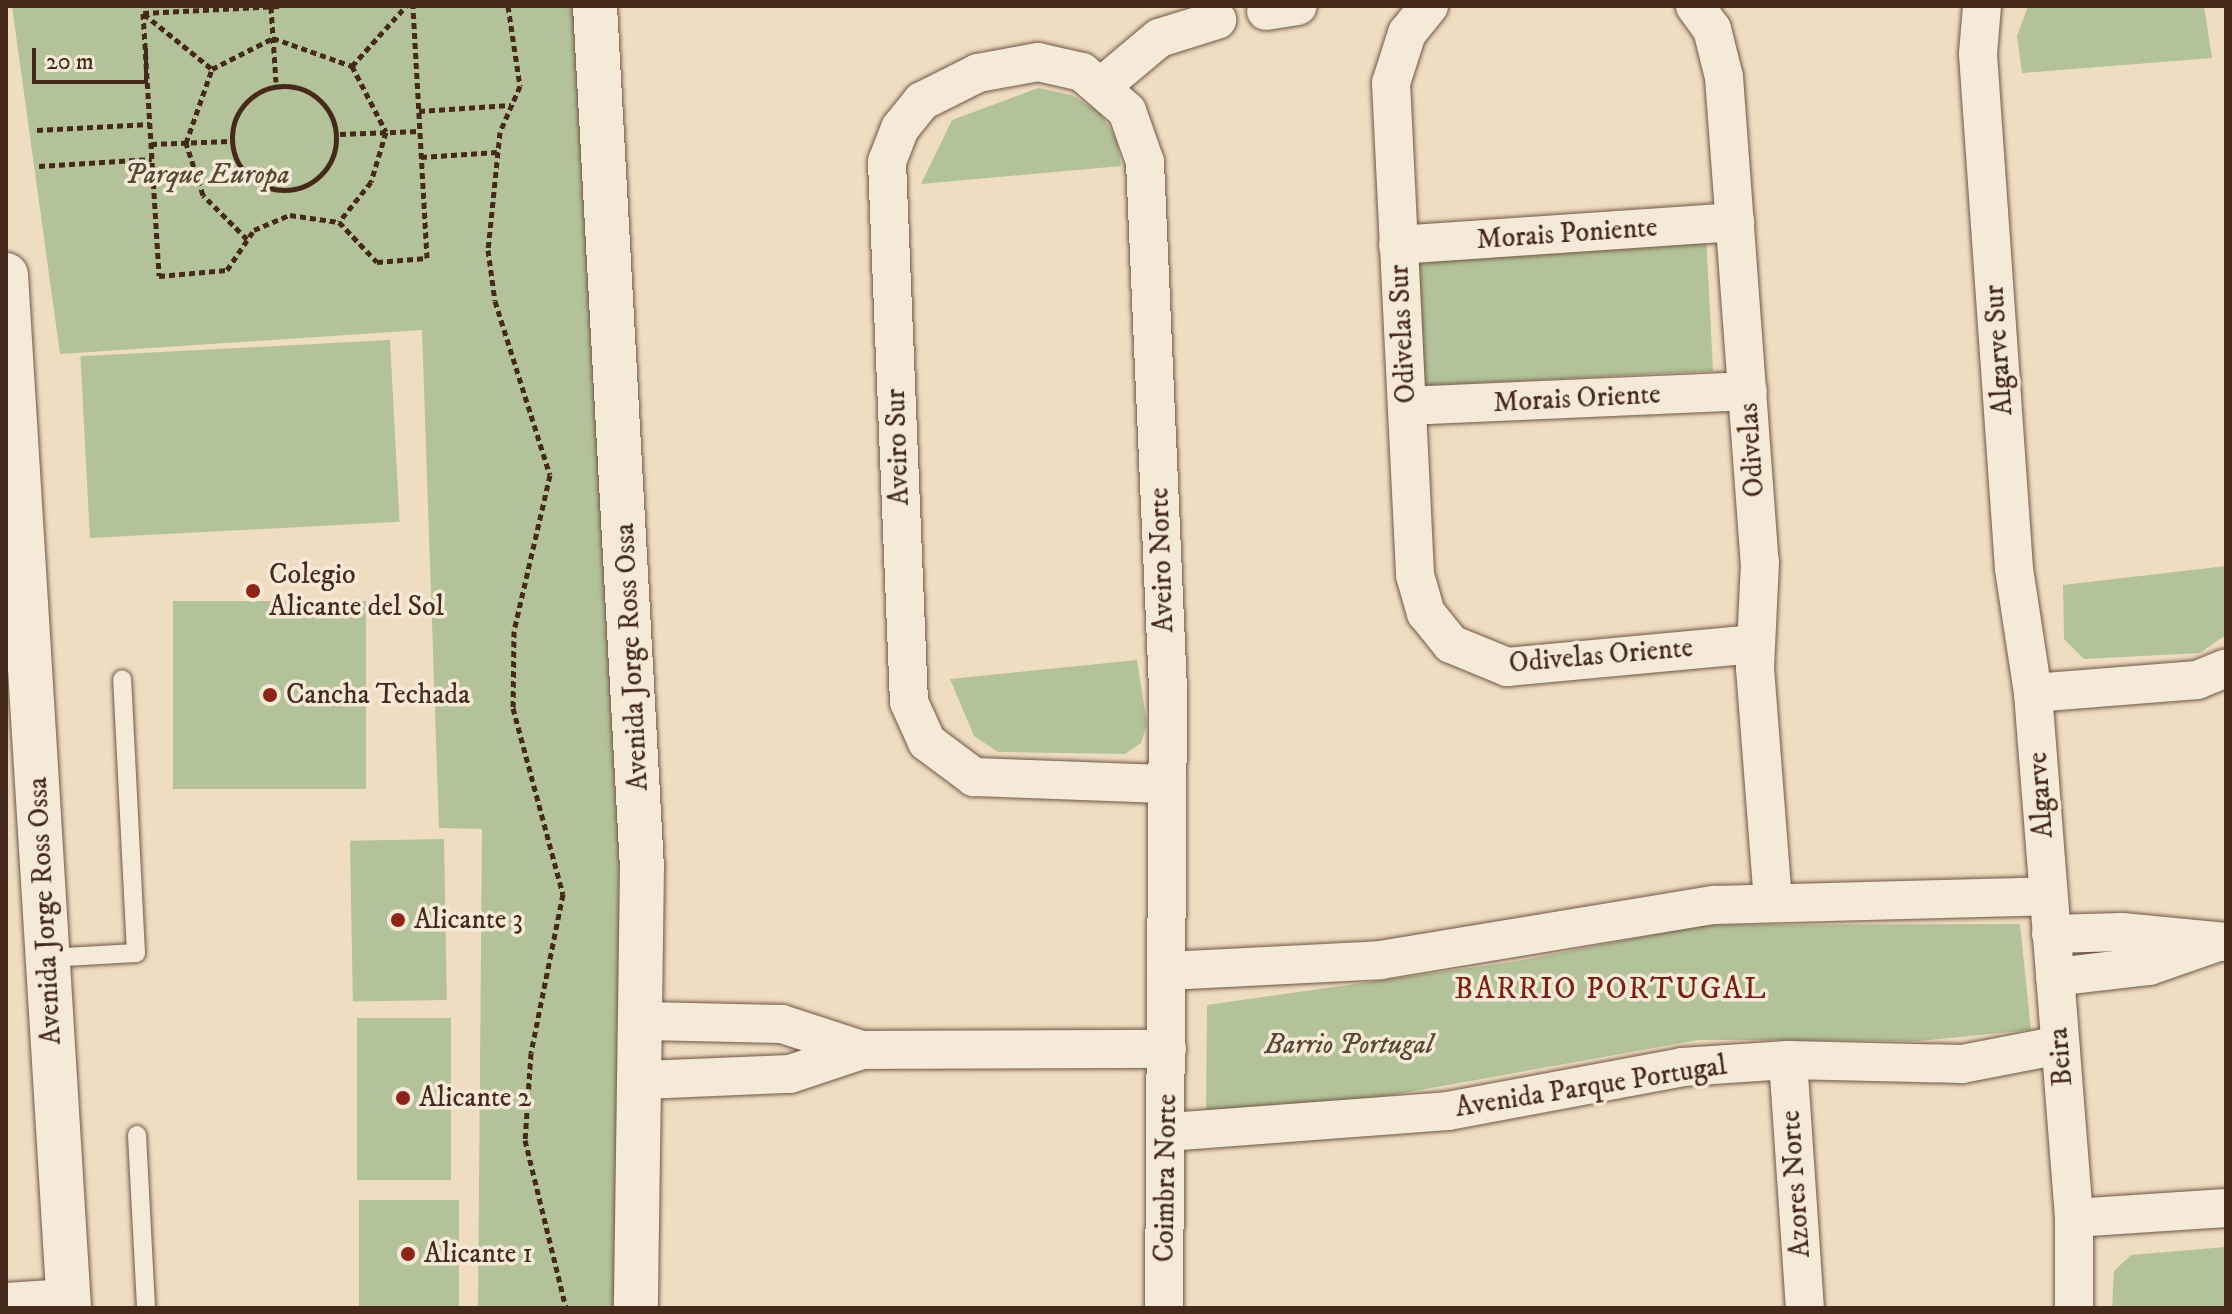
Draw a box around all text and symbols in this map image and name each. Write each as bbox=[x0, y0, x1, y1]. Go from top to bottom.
scale bar bbox=[36, 32, 152, 82]
text: 20 m bbox=[46, 47, 94, 77]
park label: Parque Europa bbox=[124, 158, 290, 192]
street label: Morais Poniente bbox=[1475, 211, 1659, 257]
street label: Odivelas Sur bbox=[1383, 264, 1423, 404]
street label: Algarve Sur bbox=[1978, 283, 2020, 417]
street label: Morais Oriente bbox=[1492, 378, 1662, 420]
street label: Aveiro Sur bbox=[879, 388, 917, 506]
street label: Odivelas bbox=[1732, 402, 1772, 498]
street label: Aveiro Norte bbox=[1143, 487, 1181, 633]
street label: Avenida Jorge Ross Ossa bbox=[608, 522, 656, 792]
place label: Colegio Alicante del Sol bbox=[269, 558, 444, 624]
marker: Colegio Alicante del Sol bbox=[244, 582, 262, 600]
street label: Odivelas Oriente bbox=[1508, 631, 1694, 681]
place label: Cancha Techada bbox=[286, 678, 470, 712]
marker: Cancha Techada bbox=[261, 686, 279, 704]
street label: Algarve bbox=[2021, 751, 2061, 839]
street label: Avenida Jorge Ross Ossa bbox=[21, 776, 69, 1046]
place label: Alicante 3 bbox=[414, 903, 523, 937]
marker: Alicante 3 bbox=[389, 911, 407, 929]
district label: BARRIO PORTUGAL bbox=[1454, 972, 1768, 1008]
street label: Beira bbox=[2042, 1026, 2080, 1088]
park label: Barrio Portugal bbox=[1265, 1028, 1433, 1062]
street label: Avenida Parque Portugal bbox=[1453, 1049, 1729, 1125]
place label: Alicante 2 bbox=[419, 1081, 531, 1115]
marker: Alicante 2 bbox=[394, 1089, 412, 1107]
street label: Coimbra Norte bbox=[1148, 1093, 1184, 1263]
street label: Azores Norte bbox=[1774, 1109, 1818, 1259]
place label: Alicante 1 bbox=[424, 1237, 533, 1271]
marker: Alicante 1 bbox=[399, 1245, 417, 1263]

